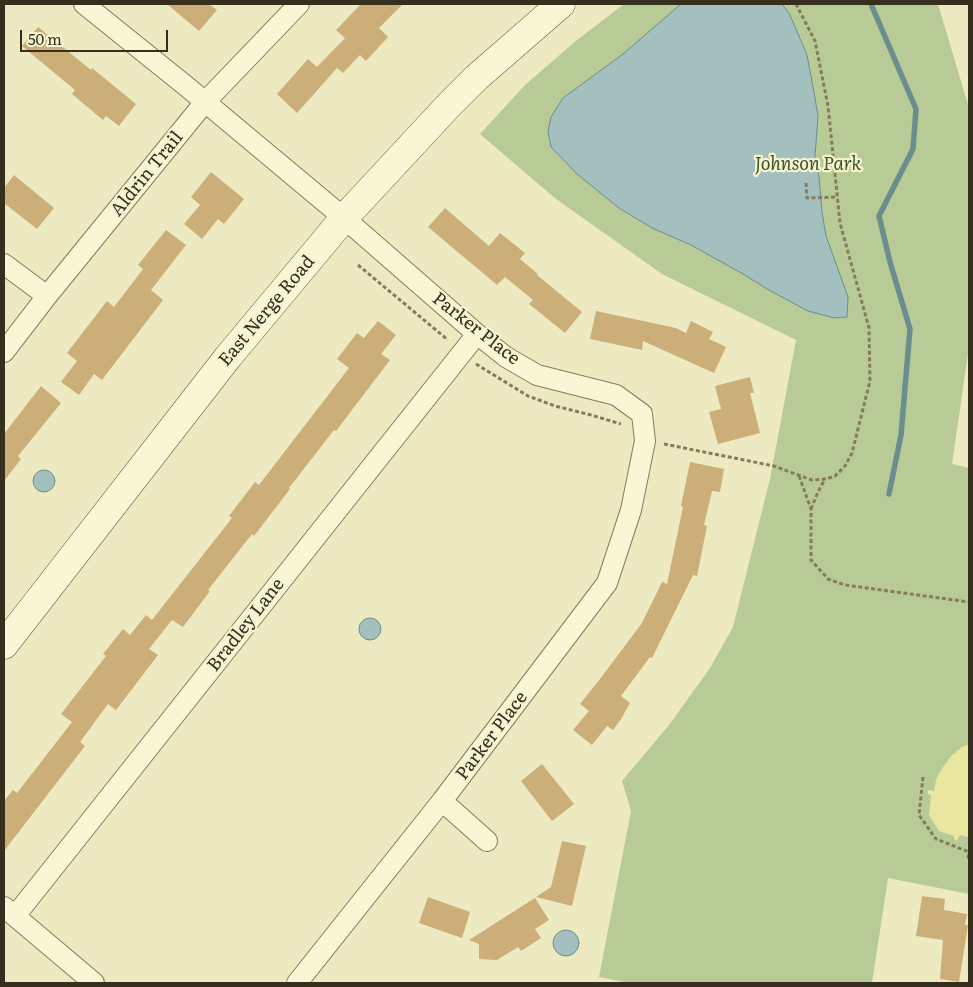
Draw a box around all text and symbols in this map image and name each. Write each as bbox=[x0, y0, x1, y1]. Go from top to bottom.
scale bar bbox=[22, 20, 170, 52]
text: 50 m bbox=[28, 27, 62, 50]
street label: Aldrin Trail bbox=[106, 127, 188, 221]
park label: Johnson Park bbox=[755, 154, 861, 176]
street label: East Nerge Road bbox=[214, 251, 320, 371]
street label: Parker Place bbox=[428, 288, 524, 370]
street label: Bradley Lane bbox=[203, 574, 289, 676]
street label: Parker Place bbox=[452, 687, 532, 785]

